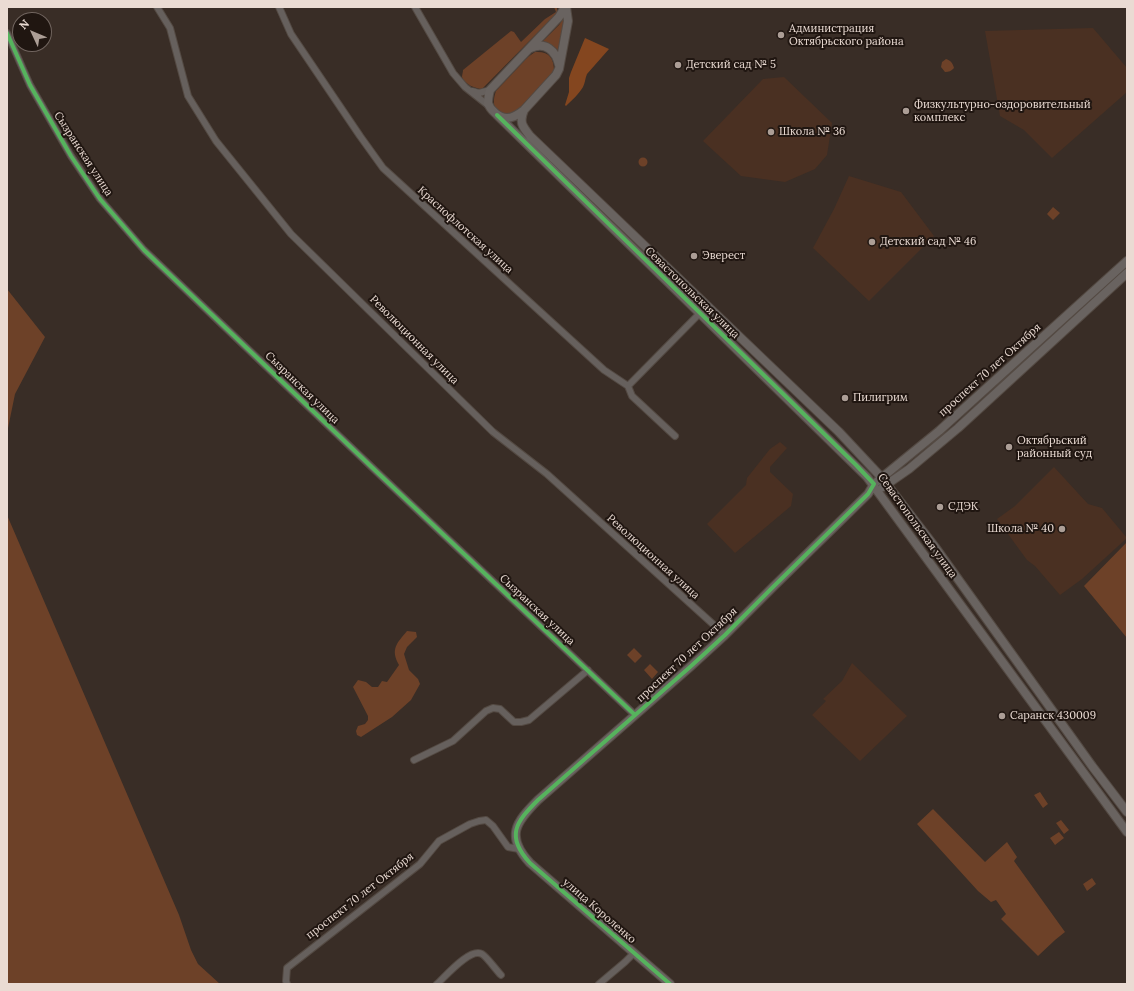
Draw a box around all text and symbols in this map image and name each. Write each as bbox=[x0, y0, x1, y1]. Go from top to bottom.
north arrow bbox=[12, 12, 52, 52]
text: N bbox=[16, 16, 32, 32]
place label: Администрация Октябрьского района bbox=[789, 22, 904, 48]
marker: Администрация Октябрьского района bbox=[776, 30, 786, 40]
place label: Детский сад № 5 bbox=[686, 58, 776, 72]
marker: Детский сад № 5 bbox=[673, 60, 683, 70]
place label: Физкультурно-оздоровительный комплекс bbox=[914, 98, 1091, 124]
marker: Физкультурно-оздоровительный комплекс bbox=[901, 106, 911, 116]
street label: Сызранская улица bbox=[51, 109, 115, 199]
place label: Школа № 36 bbox=[779, 125, 845, 139]
marker: Школа № 36 bbox=[766, 127, 776, 137]
street label: Краснофлотская улица bbox=[415, 184, 515, 276]
place label: Детский сад № 46 bbox=[880, 235, 976, 249]
marker: Детский сад № 46 bbox=[867, 237, 877, 247]
street label: Севастопольская улица bbox=[642, 244, 742, 342]
place label: Эверест bbox=[702, 249, 745, 263]
marker: Эверест bbox=[689, 251, 699, 261]
street label: Революционная улица bbox=[367, 293, 461, 387]
street label: проспект 70 лет Октября bbox=[936, 321, 1044, 419]
street label: Сызранская улица bbox=[262, 349, 342, 427]
place label: Пилигрим bbox=[853, 391, 908, 405]
marker: Пилигрим bbox=[840, 393, 850, 403]
place label: Октябрьский районный суд bbox=[1017, 434, 1092, 460]
marker: Октябрьский районный суд bbox=[1004, 442, 1014, 452]
street label: Севастопольская улица bbox=[875, 471, 959, 581]
place label: СДЭК bbox=[948, 500, 978, 514]
marker: СДЭК bbox=[935, 502, 945, 512]
street label: Революционная улица bbox=[604, 512, 702, 602]
place label: Школа № 40 bbox=[987, 522, 1054, 536]
marker: Школа № 40 bbox=[1057, 524, 1067, 534]
street label: Сызранская улица bbox=[497, 572, 577, 648]
street label: проспект 70 лет Октября bbox=[634, 605, 740, 705]
place label: Саранск 430009 bbox=[1010, 709, 1096, 723]
marker: Саранск 430009 bbox=[997, 711, 1007, 721]
street label: проспект 70 лет Октября bbox=[304, 850, 416, 942]
street label: улица Короленко bbox=[560, 876, 638, 946]

